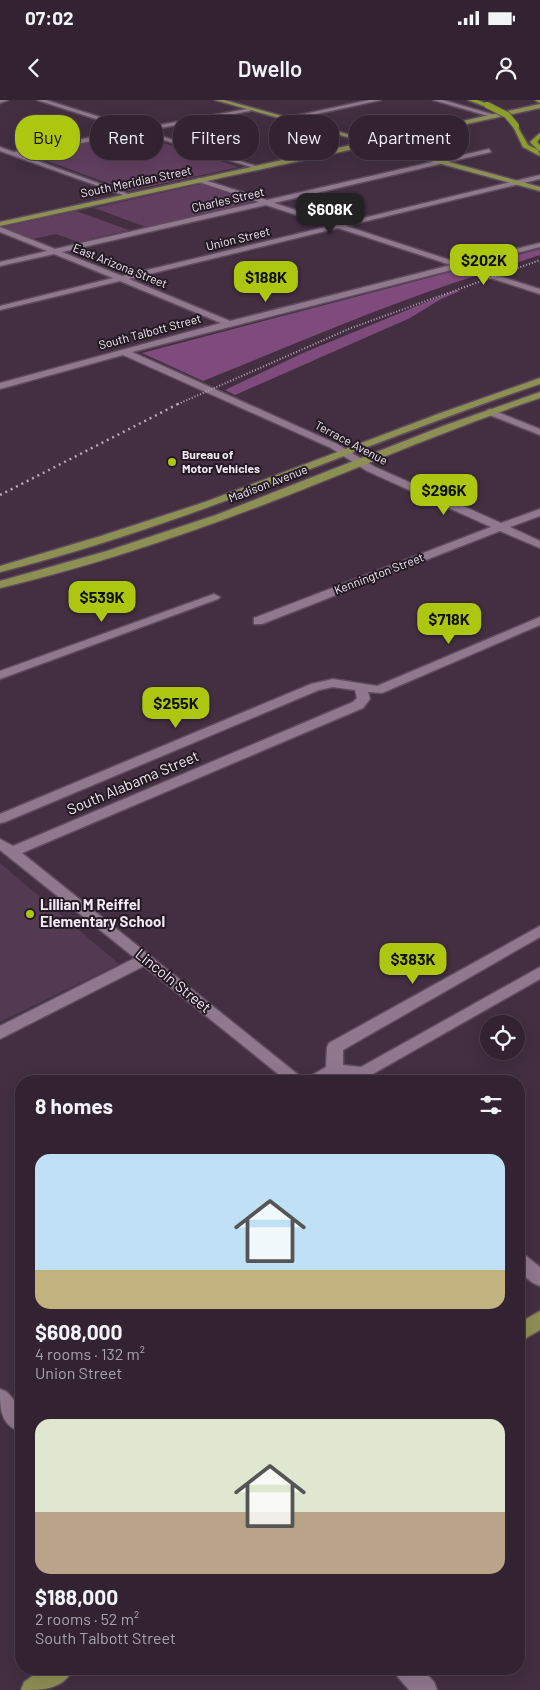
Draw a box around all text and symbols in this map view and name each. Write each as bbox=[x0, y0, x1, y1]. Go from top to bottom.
text: 07:02 bbox=[25, 6, 74, 29]
icon: back bbox=[20, 54, 48, 82]
icon: person bbox=[492, 54, 520, 82]
text: Dwello bbox=[238, 55, 302, 81]
chip: Buy bbox=[15, 115, 80, 160]
chip: Rent bbox=[90, 115, 163, 160]
chip: Filters bbox=[173, 115, 259, 160]
chip: New bbox=[269, 115, 339, 160]
chip: Apartment bbox=[349, 115, 469, 160]
street label: South Meridian Street bbox=[79, 162, 193, 200]
street label: Charles Street bbox=[190, 184, 266, 214]
pin: $608K bbox=[295, 192, 365, 235]
text: $608K bbox=[307, 199, 353, 218]
street label: Union Street bbox=[204, 223, 271, 253]
street label: East Arizona Street bbox=[71, 240, 169, 290]
pin: $202K bbox=[449, 244, 519, 286]
text: $202K bbox=[461, 250, 507, 269]
pin: $188K bbox=[231, 260, 301, 303]
text: $188K bbox=[245, 267, 287, 286]
street label: South Talbott Street bbox=[97, 311, 203, 351]
street label: Terrace Avenue bbox=[313, 417, 390, 467]
place label: Bureau of Motor Vehicles bbox=[182, 447, 260, 475]
marker: Bureau of Motor Vehicles bbox=[166, 456, 178, 468]
street label: Madison Avenue bbox=[226, 462, 309, 505]
pin: $296K bbox=[409, 474, 479, 516]
text: $296K bbox=[421, 480, 467, 499]
street label: Kennington Street bbox=[332, 550, 425, 597]
pin: $539K bbox=[67, 580, 137, 623]
text: $539K bbox=[80, 587, 124, 606]
pin: $718K bbox=[414, 602, 484, 645]
text: $718K bbox=[428, 609, 470, 628]
pin: $255K bbox=[141, 686, 211, 729]
text: $255K bbox=[153, 693, 199, 712]
street label: South Alabama Street bbox=[64, 746, 201, 818]
place label: Lillian M Reiffel Elementary School bbox=[40, 895, 165, 930]
marker: Lillian M Reiffel Elementary School bbox=[24, 908, 36, 920]
pin: $383K bbox=[378, 942, 448, 985]
street label: Lincoln Street bbox=[132, 944, 215, 1016]
text: $383K bbox=[390, 949, 436, 968]
map controls bbox=[480, 1015, 525, 1060]
button: locate bbox=[480, 1015, 525, 1060]
icon: filters bbox=[477, 1091, 505, 1119]
text: 8 homes bbox=[35, 1093, 113, 1118]
icon: home bbox=[225, 1186, 315, 1276]
text: $608,000 bbox=[35, 1319, 123, 1344]
text: 4 rooms · 132 m² bbox=[35, 1344, 145, 1363]
text: Union Street bbox=[35, 1363, 122, 1382]
icon: home bbox=[225, 1451, 315, 1541]
text: $188,000 bbox=[35, 1584, 118, 1609]
text: 2 rooms · 52 m² bbox=[35, 1609, 139, 1628]
text: South Talbott Street bbox=[35, 1628, 176, 1647]

